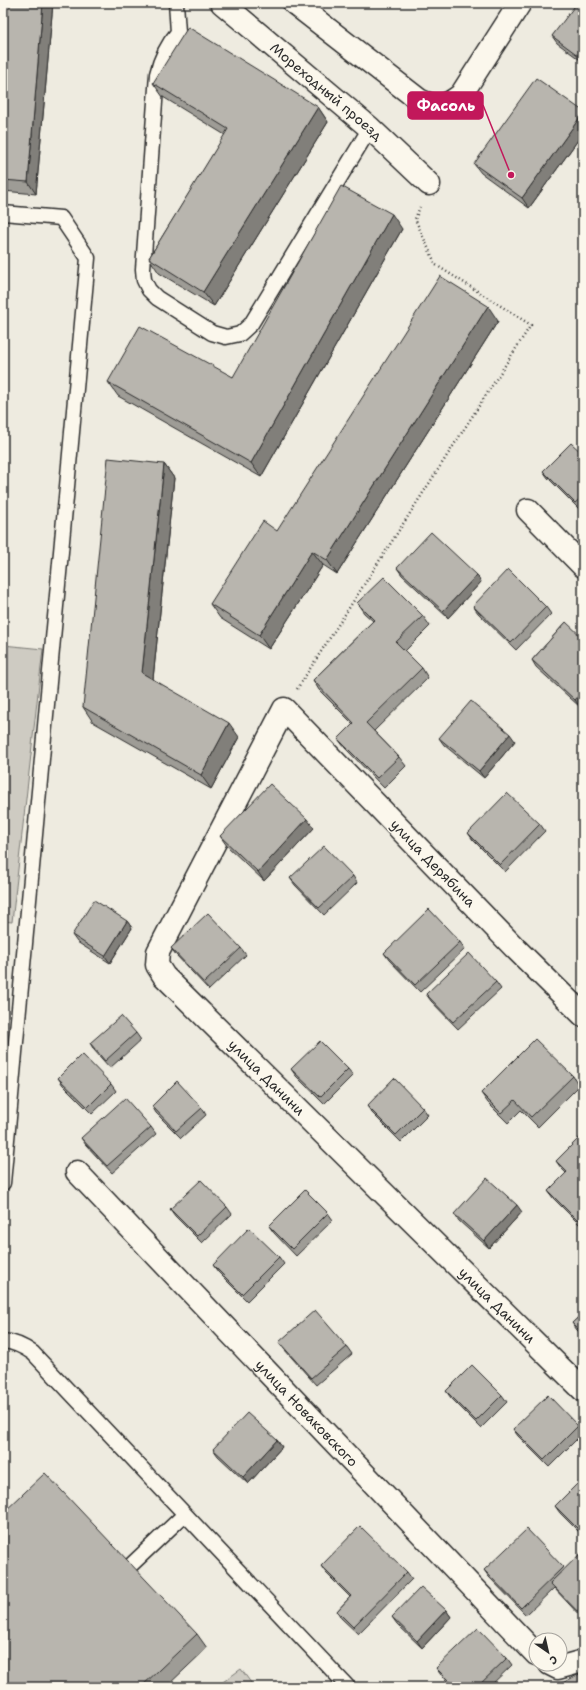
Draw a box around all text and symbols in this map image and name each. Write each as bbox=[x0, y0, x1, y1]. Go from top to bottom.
street label: Мореходный проезд bbox=[267, 39, 387, 145]
callout: Фасоль bbox=[408, 92, 483, 119]
text: Фасоль bbox=[417, 96, 475, 116]
street label: улица Дерябина bbox=[387, 815, 480, 911]
street label: улица Данини bbox=[224, 1036, 309, 1119]
street label: улица Данини bbox=[455, 1263, 539, 1347]
street label: улица Новаковского bbox=[251, 1356, 362, 1471]
north arrow bbox=[528, 1632, 568, 1672]
text: С bbox=[546, 1652, 560, 1668]

